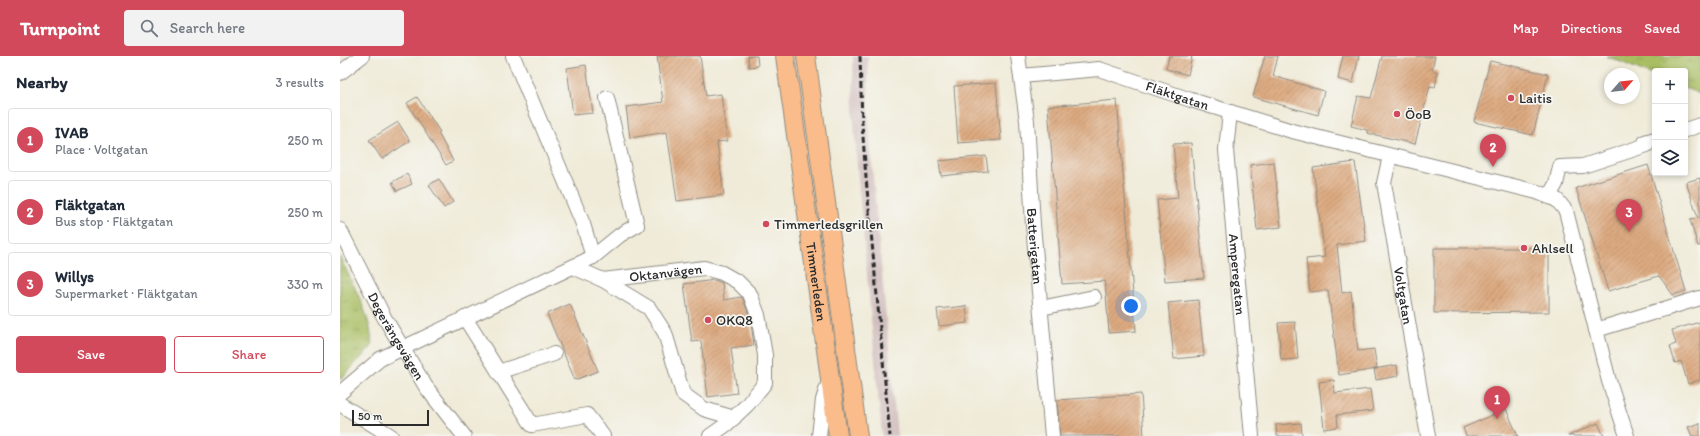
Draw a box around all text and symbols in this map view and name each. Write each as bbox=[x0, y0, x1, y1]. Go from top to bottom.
search box bbox=[124, 10, 404, 46]
text: Turnpoint bbox=[20, 17, 100, 40]
icon: search bbox=[138, 17, 160, 39]
text: Search here bbox=[170, 19, 245, 37]
text: Map bbox=[1513, 20, 1539, 37]
text: Directions bbox=[1561, 20, 1622, 37]
text: Saved bbox=[1644, 20, 1680, 37]
north arrow bbox=[1604, 68, 1640, 104]
map controls bbox=[1652, 68, 1688, 176]
button: + bbox=[1652, 68, 1688, 104]
text: Nearby bbox=[16, 72, 68, 92]
text: 3 results bbox=[275, 75, 324, 90]
street label: Fläktgatan bbox=[1143, 77, 1211, 114]
place label: Laitis bbox=[1519, 90, 1552, 107]
marker: Laitis bbox=[1506, 93, 1516, 103]
button: − bbox=[1652, 104, 1688, 140]
place label: ÖoB bbox=[1405, 106, 1431, 123]
marker: ÖoB bbox=[1392, 109, 1402, 119]
text: IVAB bbox=[55, 124, 89, 142]
text: 1 bbox=[27, 133, 33, 148]
text: 250 m bbox=[287, 133, 323, 148]
pin: 2 bbox=[1480, 134, 1506, 167]
button: layers bbox=[1652, 140, 1688, 176]
text: Place · Voltgatan bbox=[55, 142, 148, 157]
text: Fläktgatan bbox=[55, 196, 125, 214]
pin: 3 bbox=[1616, 199, 1642, 232]
text: 2 bbox=[27, 205, 33, 220]
text: 250 m bbox=[287, 205, 323, 220]
street label: Batterigatan bbox=[1023, 207, 1046, 285]
text: Bus stop · Fläktgatan bbox=[55, 214, 173, 229]
place label: Timmerledsgrillen bbox=[774, 216, 884, 233]
marker: Timmerledsgrillen bbox=[761, 219, 771, 229]
street label: Amperegatan bbox=[1225, 233, 1249, 316]
place label: Ahlsell bbox=[1532, 240, 1573, 257]
street label: Timmerleden bbox=[802, 241, 830, 323]
marker: Ahlsell bbox=[1519, 243, 1529, 253]
street label: Oktanvägen bbox=[628, 260, 703, 286]
street label: Voltgatan bbox=[1390, 266, 1417, 326]
text: Willys bbox=[55, 268, 94, 286]
text: 3 bbox=[26, 277, 34, 292]
text: 330 m bbox=[287, 277, 323, 292]
text: Supermarket · Fläktgatan bbox=[55, 286, 198, 301]
street label: Degerängsvägen bbox=[364, 289, 428, 384]
your location bbox=[1121, 296, 1141, 316]
place label: OKQ8 bbox=[716, 312, 753, 329]
marker: OKQ8 bbox=[703, 315, 713, 325]
button: Save bbox=[16, 336, 166, 373]
button: Share bbox=[174, 336, 324, 373]
pin: 1 bbox=[1484, 386, 1510, 419]
scale bar bbox=[352, 408, 429, 427]
text: 50 m bbox=[358, 410, 382, 423]

